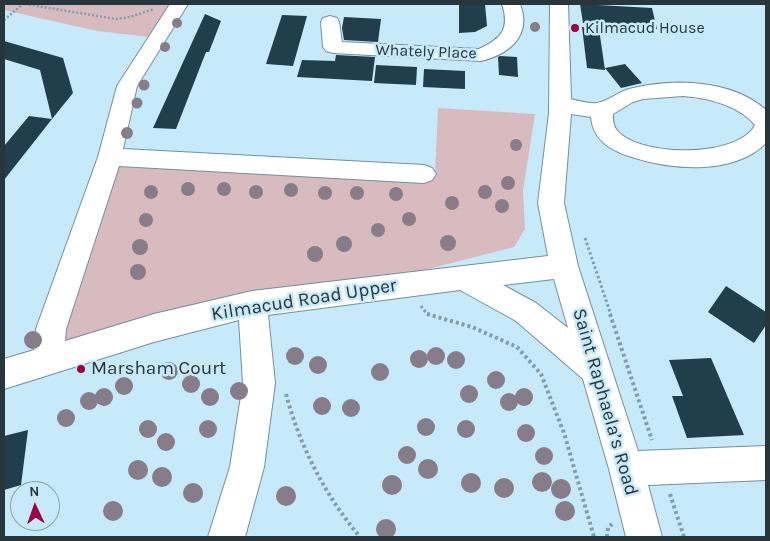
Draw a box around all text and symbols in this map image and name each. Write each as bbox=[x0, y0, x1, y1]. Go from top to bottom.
place label: Kilmacud House bbox=[585, 18, 705, 38]
marker: Kilmacud House bbox=[569, 22, 581, 34]
street label: Whately Place bbox=[375, 41, 477, 63]
street label: Kilmacud Road Upper bbox=[210, 274, 398, 326]
street label: Saint Raphaela’s Road bbox=[567, 306, 643, 498]
place label: Marsham Court bbox=[91, 358, 226, 380]
marker: Marsham Court bbox=[75, 363, 87, 375]
north arrow bbox=[10, 481, 60, 531]
text: N bbox=[29, 483, 40, 500]

